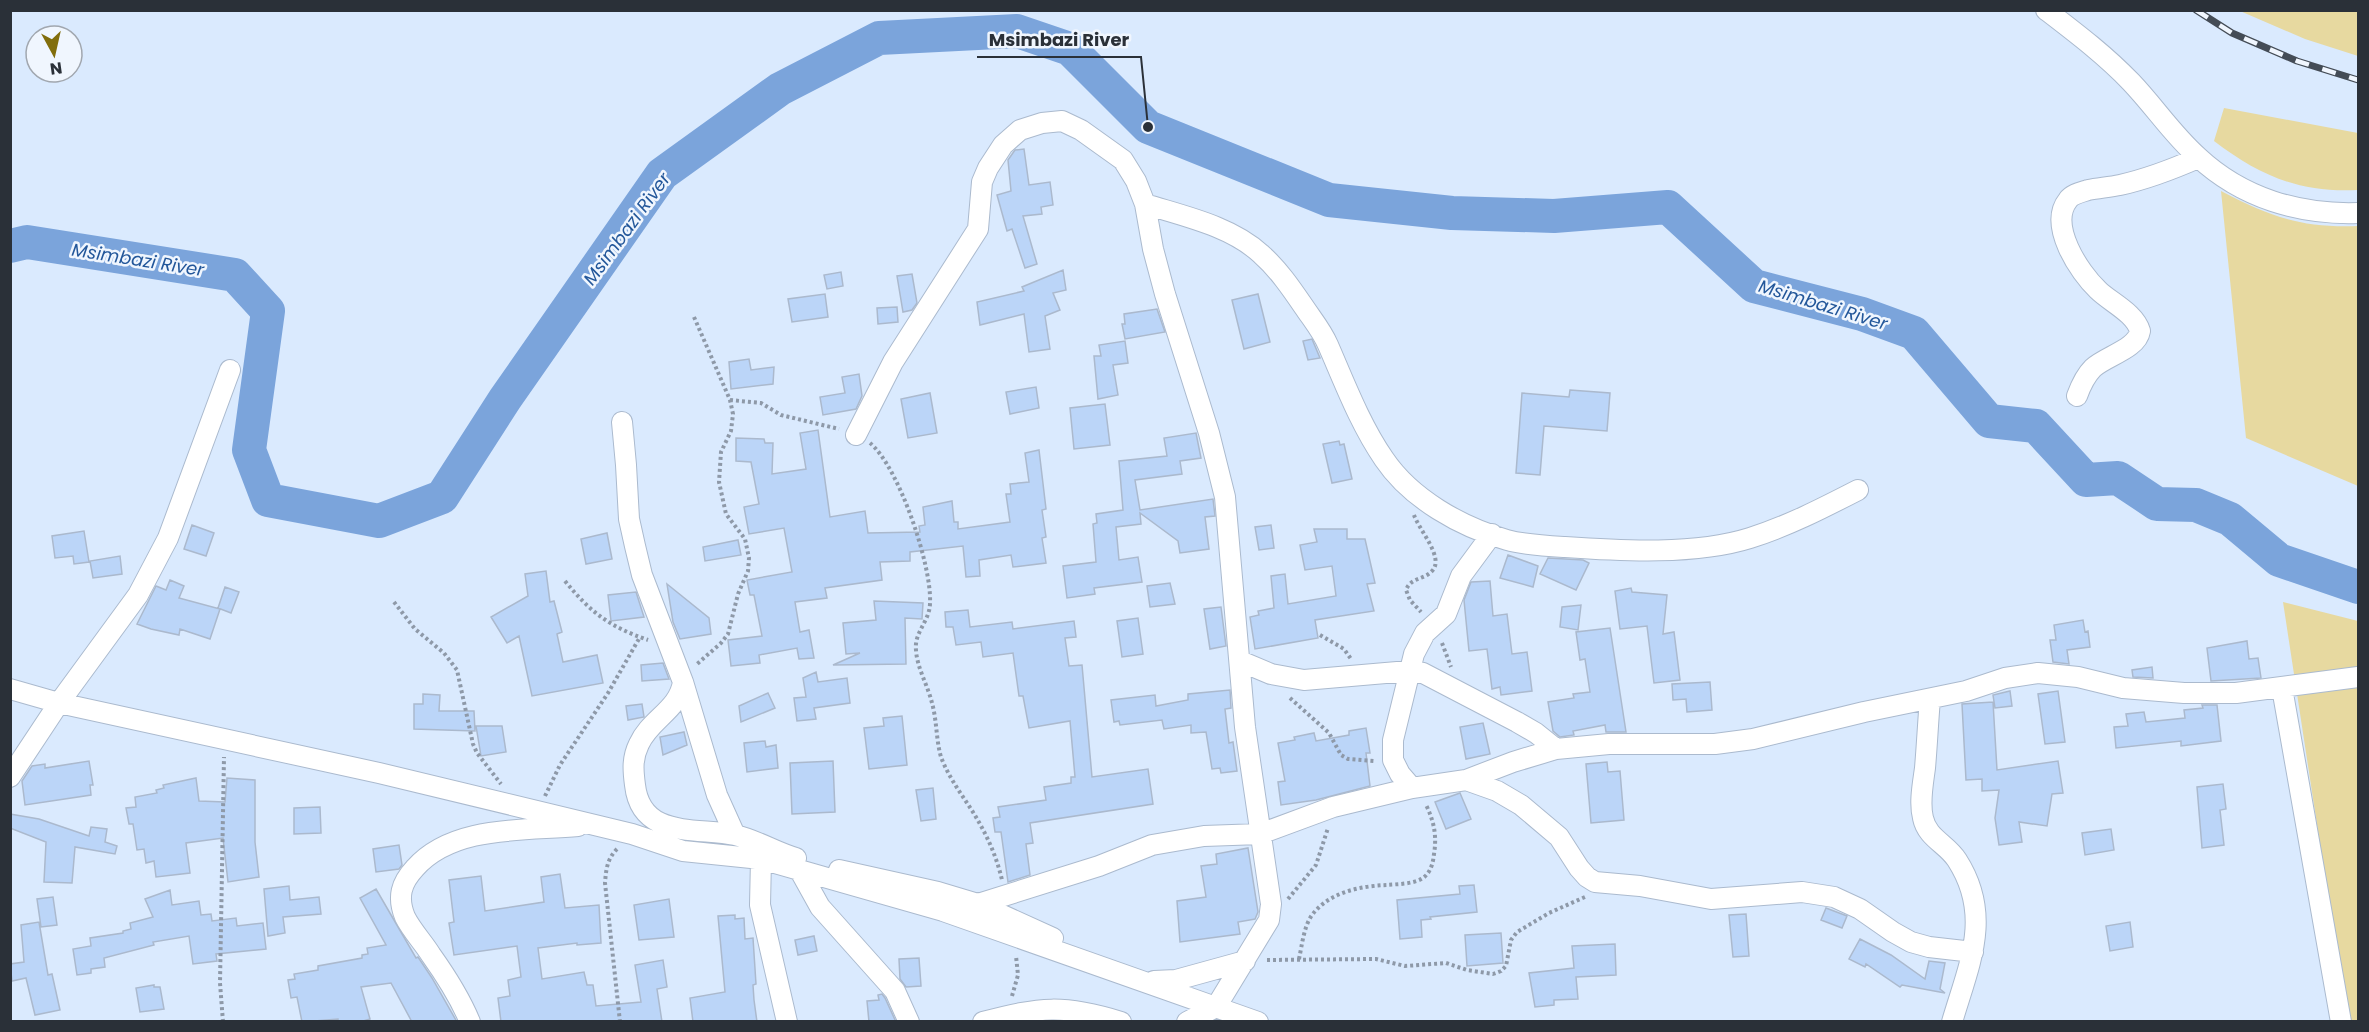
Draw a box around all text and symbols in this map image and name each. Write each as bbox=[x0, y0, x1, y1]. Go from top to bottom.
callout: Msimbazi River bbox=[977, 21, 1141, 57]
north arrow bbox=[24, 24, 84, 84]
text: Msimbazi River bbox=[989, 27, 1130, 52]
text: N bbox=[48, 56, 64, 81]
water label: Msimbazi River bbox=[577, 166, 677, 290]
water label: Msimbazi River bbox=[70, 237, 207, 282]
water label: Msimbazi River bbox=[1756, 273, 1892, 336]

